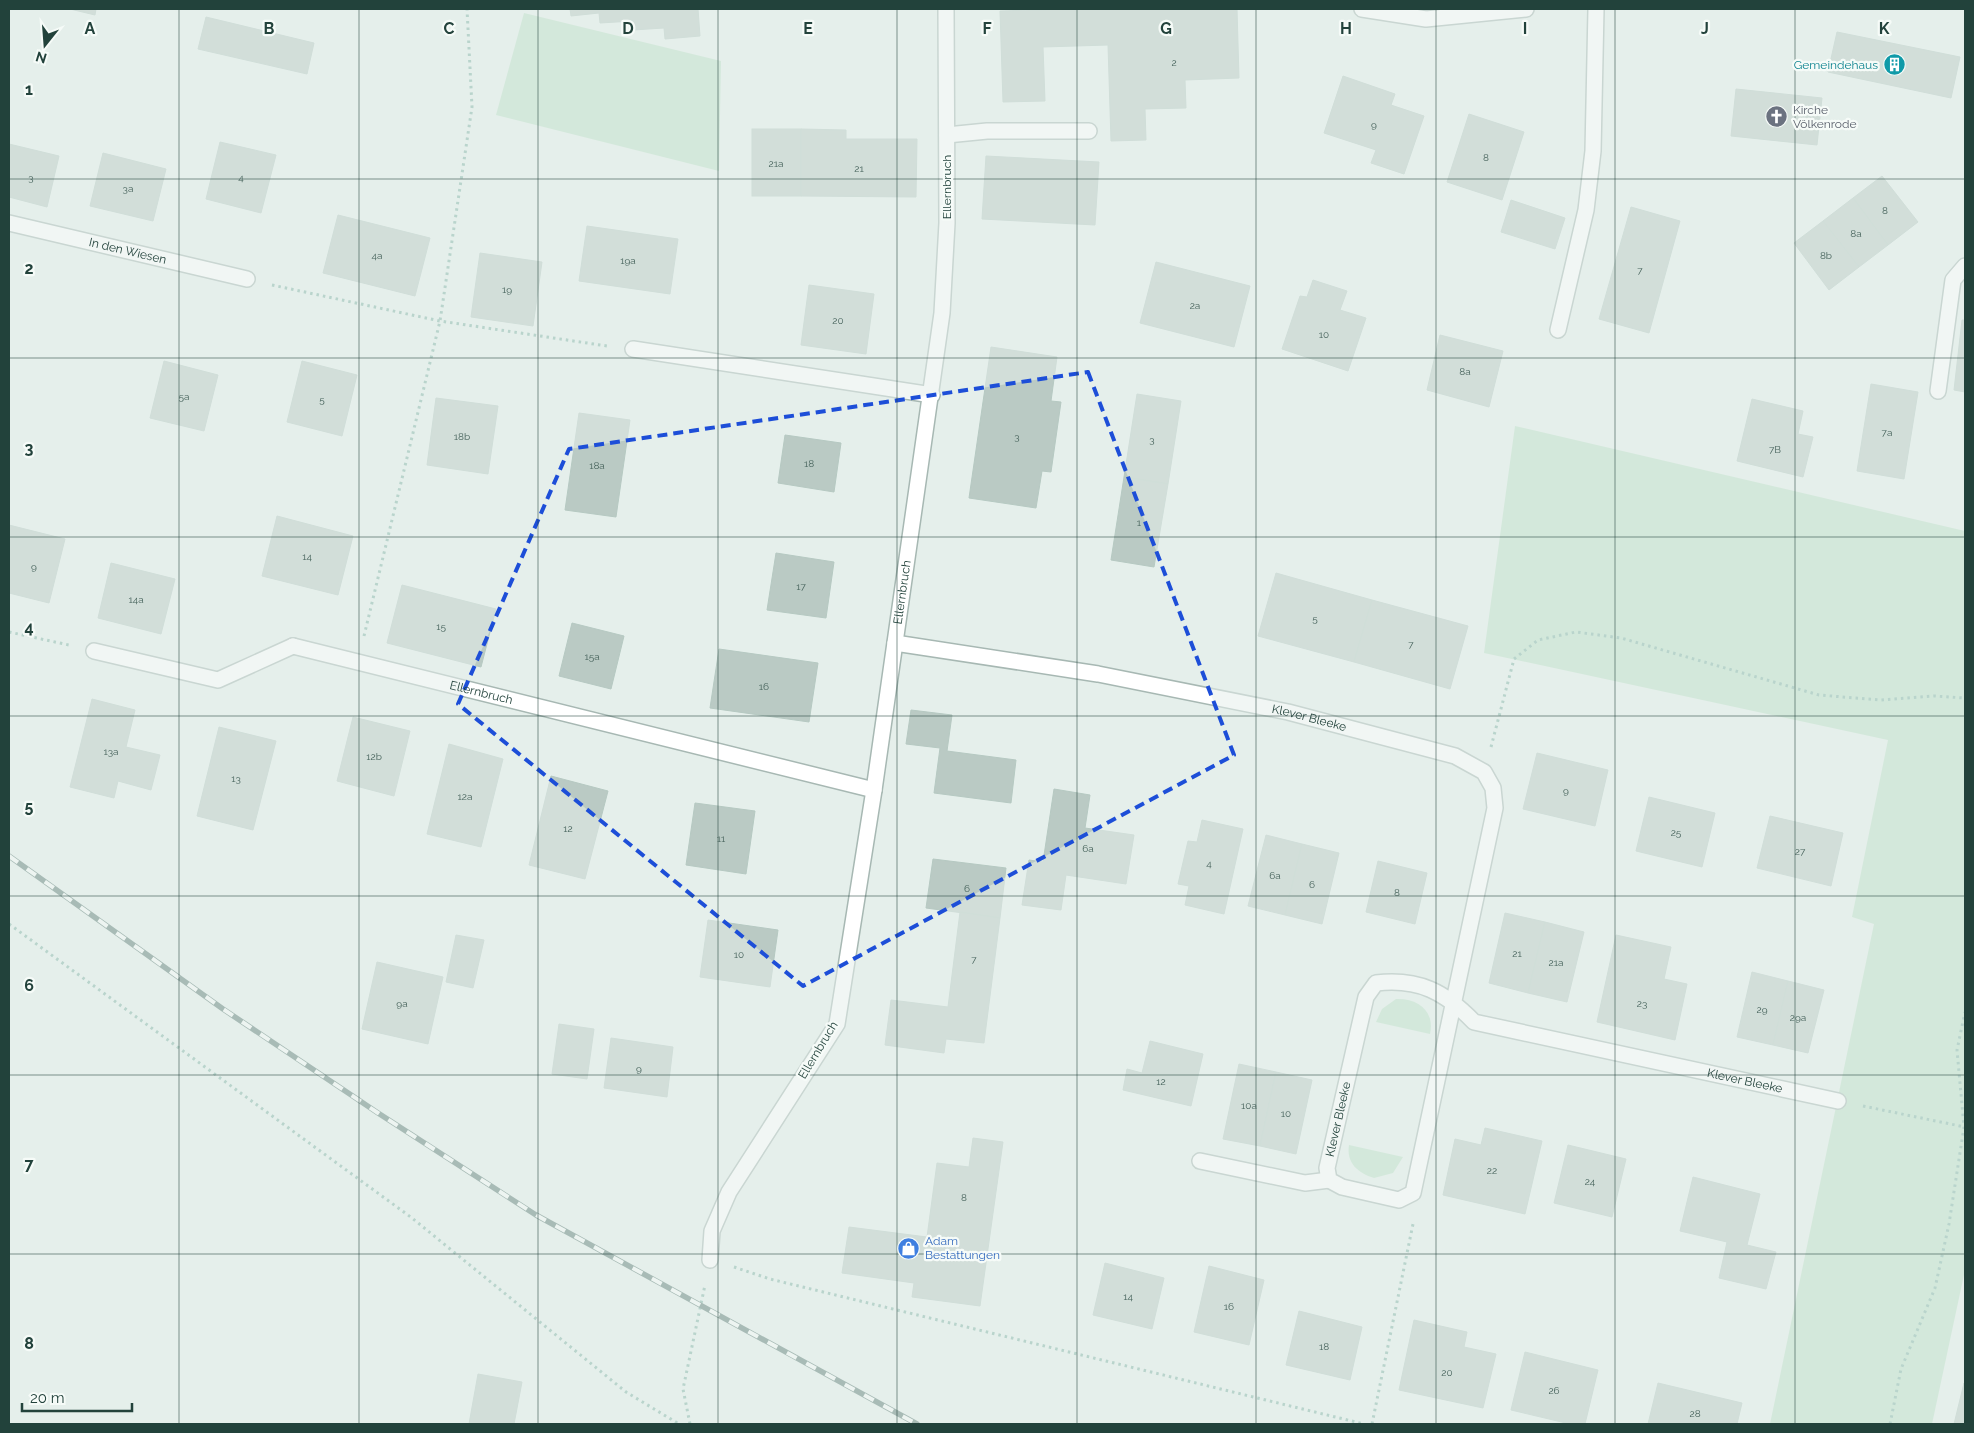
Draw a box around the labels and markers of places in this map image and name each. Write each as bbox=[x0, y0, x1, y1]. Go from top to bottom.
building icon: Gemeindehaus bbox=[1882, 53, 1906, 77]
place label: Gemeindehaus bbox=[1794, 58, 1878, 72]
place label: Kirche Völkenrode bbox=[1793, 103, 1857, 131]
church icon: Kirche Völkenrode bbox=[1765, 105, 1789, 129]
place label: Adam Bestattungen bbox=[925, 1234, 1000, 1262]
shop icon: Adam Bestattungen bbox=[897, 1236, 921, 1260]

